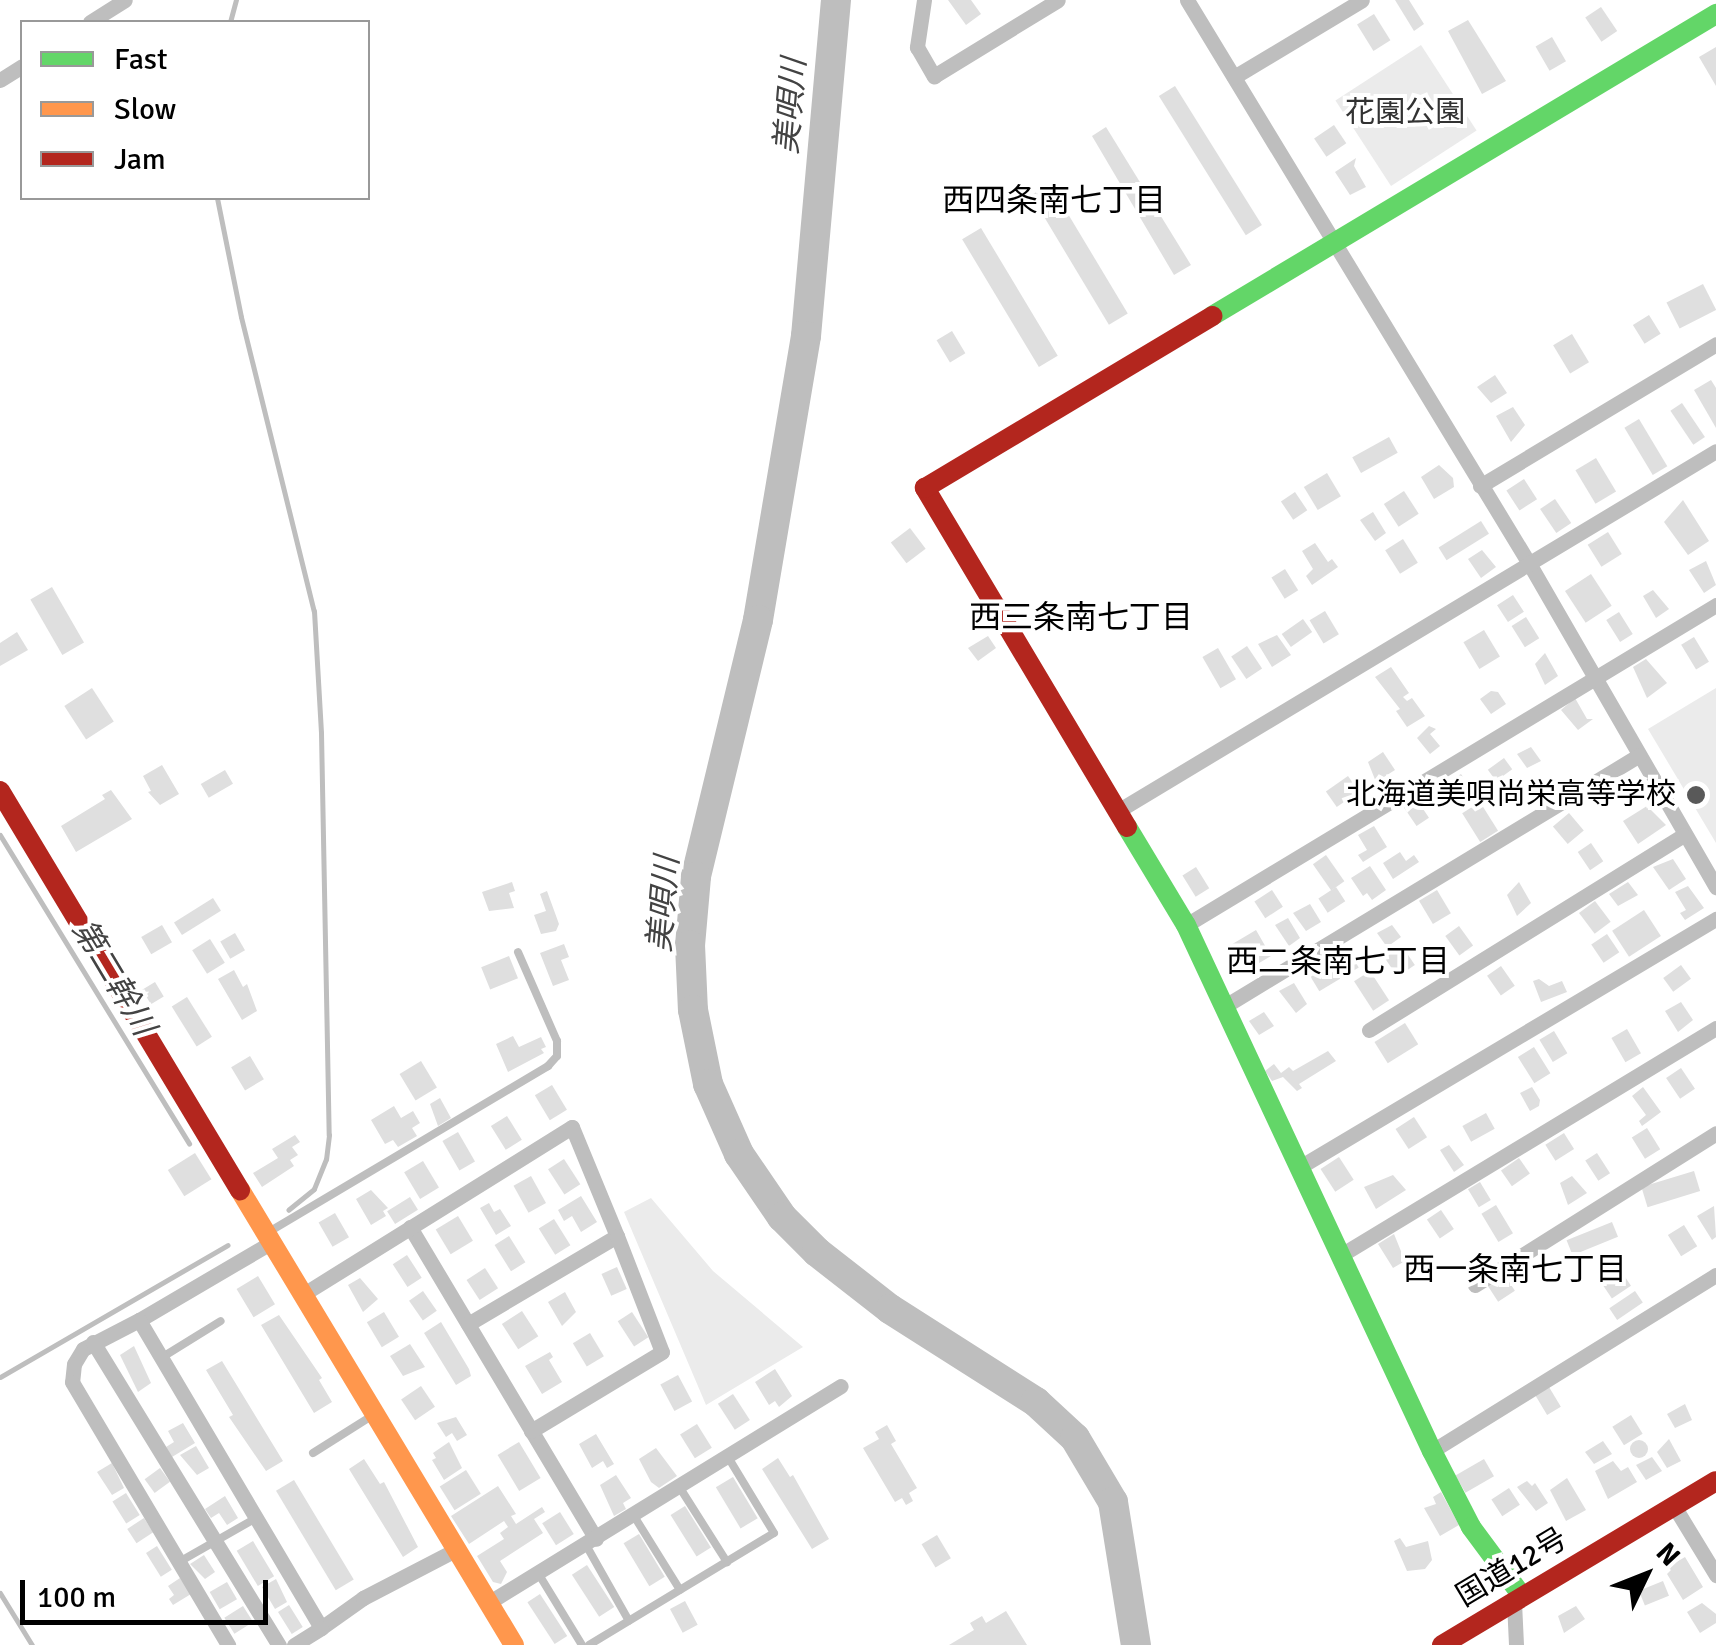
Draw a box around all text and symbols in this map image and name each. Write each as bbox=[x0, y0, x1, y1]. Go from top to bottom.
legend bbox=[20, 20, 370, 200]
text: Fast bbox=[114, 41, 167, 78]
water label: 美唄川 bbox=[768, 57, 814, 155]
text: Slow bbox=[114, 91, 176, 128]
park label: 花園公園 bbox=[1345, 95, 1465, 131]
text: Jam bbox=[114, 141, 166, 178]
district label: 西四条南七丁目 bbox=[942, 182, 1166, 220]
district label: 西三条南七丁目 bbox=[969, 599, 1193, 637]
place label: 北海道美唄尚栄高等学校 bbox=[1346, 777, 1676, 813]
marker: 北海道美唄尚栄高等学校 bbox=[1685, 784, 1707, 806]
water label: 美唄川 bbox=[641, 855, 687, 953]
water label: 第二幹川 bbox=[64, 913, 162, 1043]
district label: 西二条南七丁目 bbox=[1226, 943, 1450, 981]
district label: 西一条南七丁目 bbox=[1403, 1251, 1627, 1289]
street label: 国道12号 bbox=[1450, 1521, 1574, 1615]
north arrow bbox=[1596, 1525, 1696, 1625]
text: N bbox=[1649, 1536, 1687, 1573]
scale bar bbox=[25, 1560, 272, 1622]
text: 100 m bbox=[37, 1579, 116, 1616]

